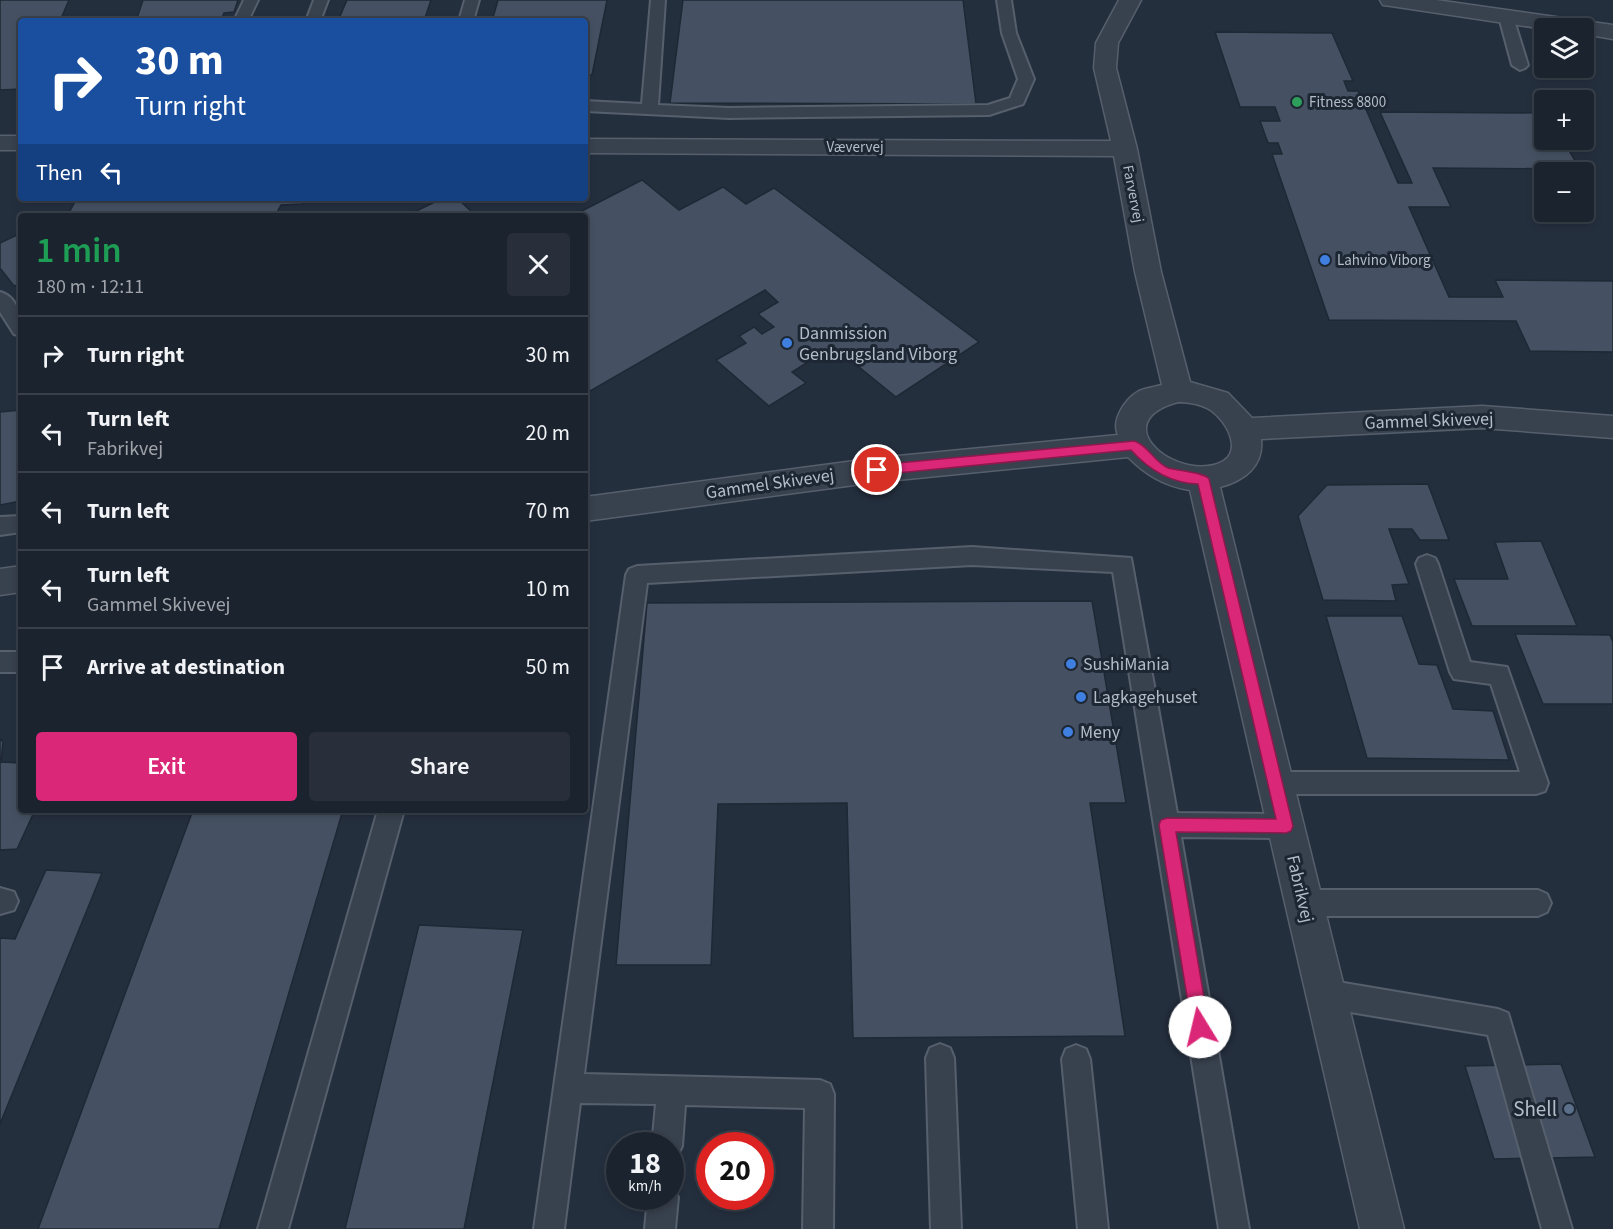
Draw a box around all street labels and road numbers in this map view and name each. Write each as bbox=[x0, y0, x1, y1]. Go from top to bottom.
street label: Vævervej bbox=[826, 137, 884, 158]
street label: Farvervej bbox=[1117, 163, 1149, 225]
street label: Gammel Skivevej bbox=[1364, 406, 1494, 436]
street label: Gammel Skivevej bbox=[704, 463, 836, 505]
street label: Fabrikvej bbox=[1280, 853, 1320, 925]

